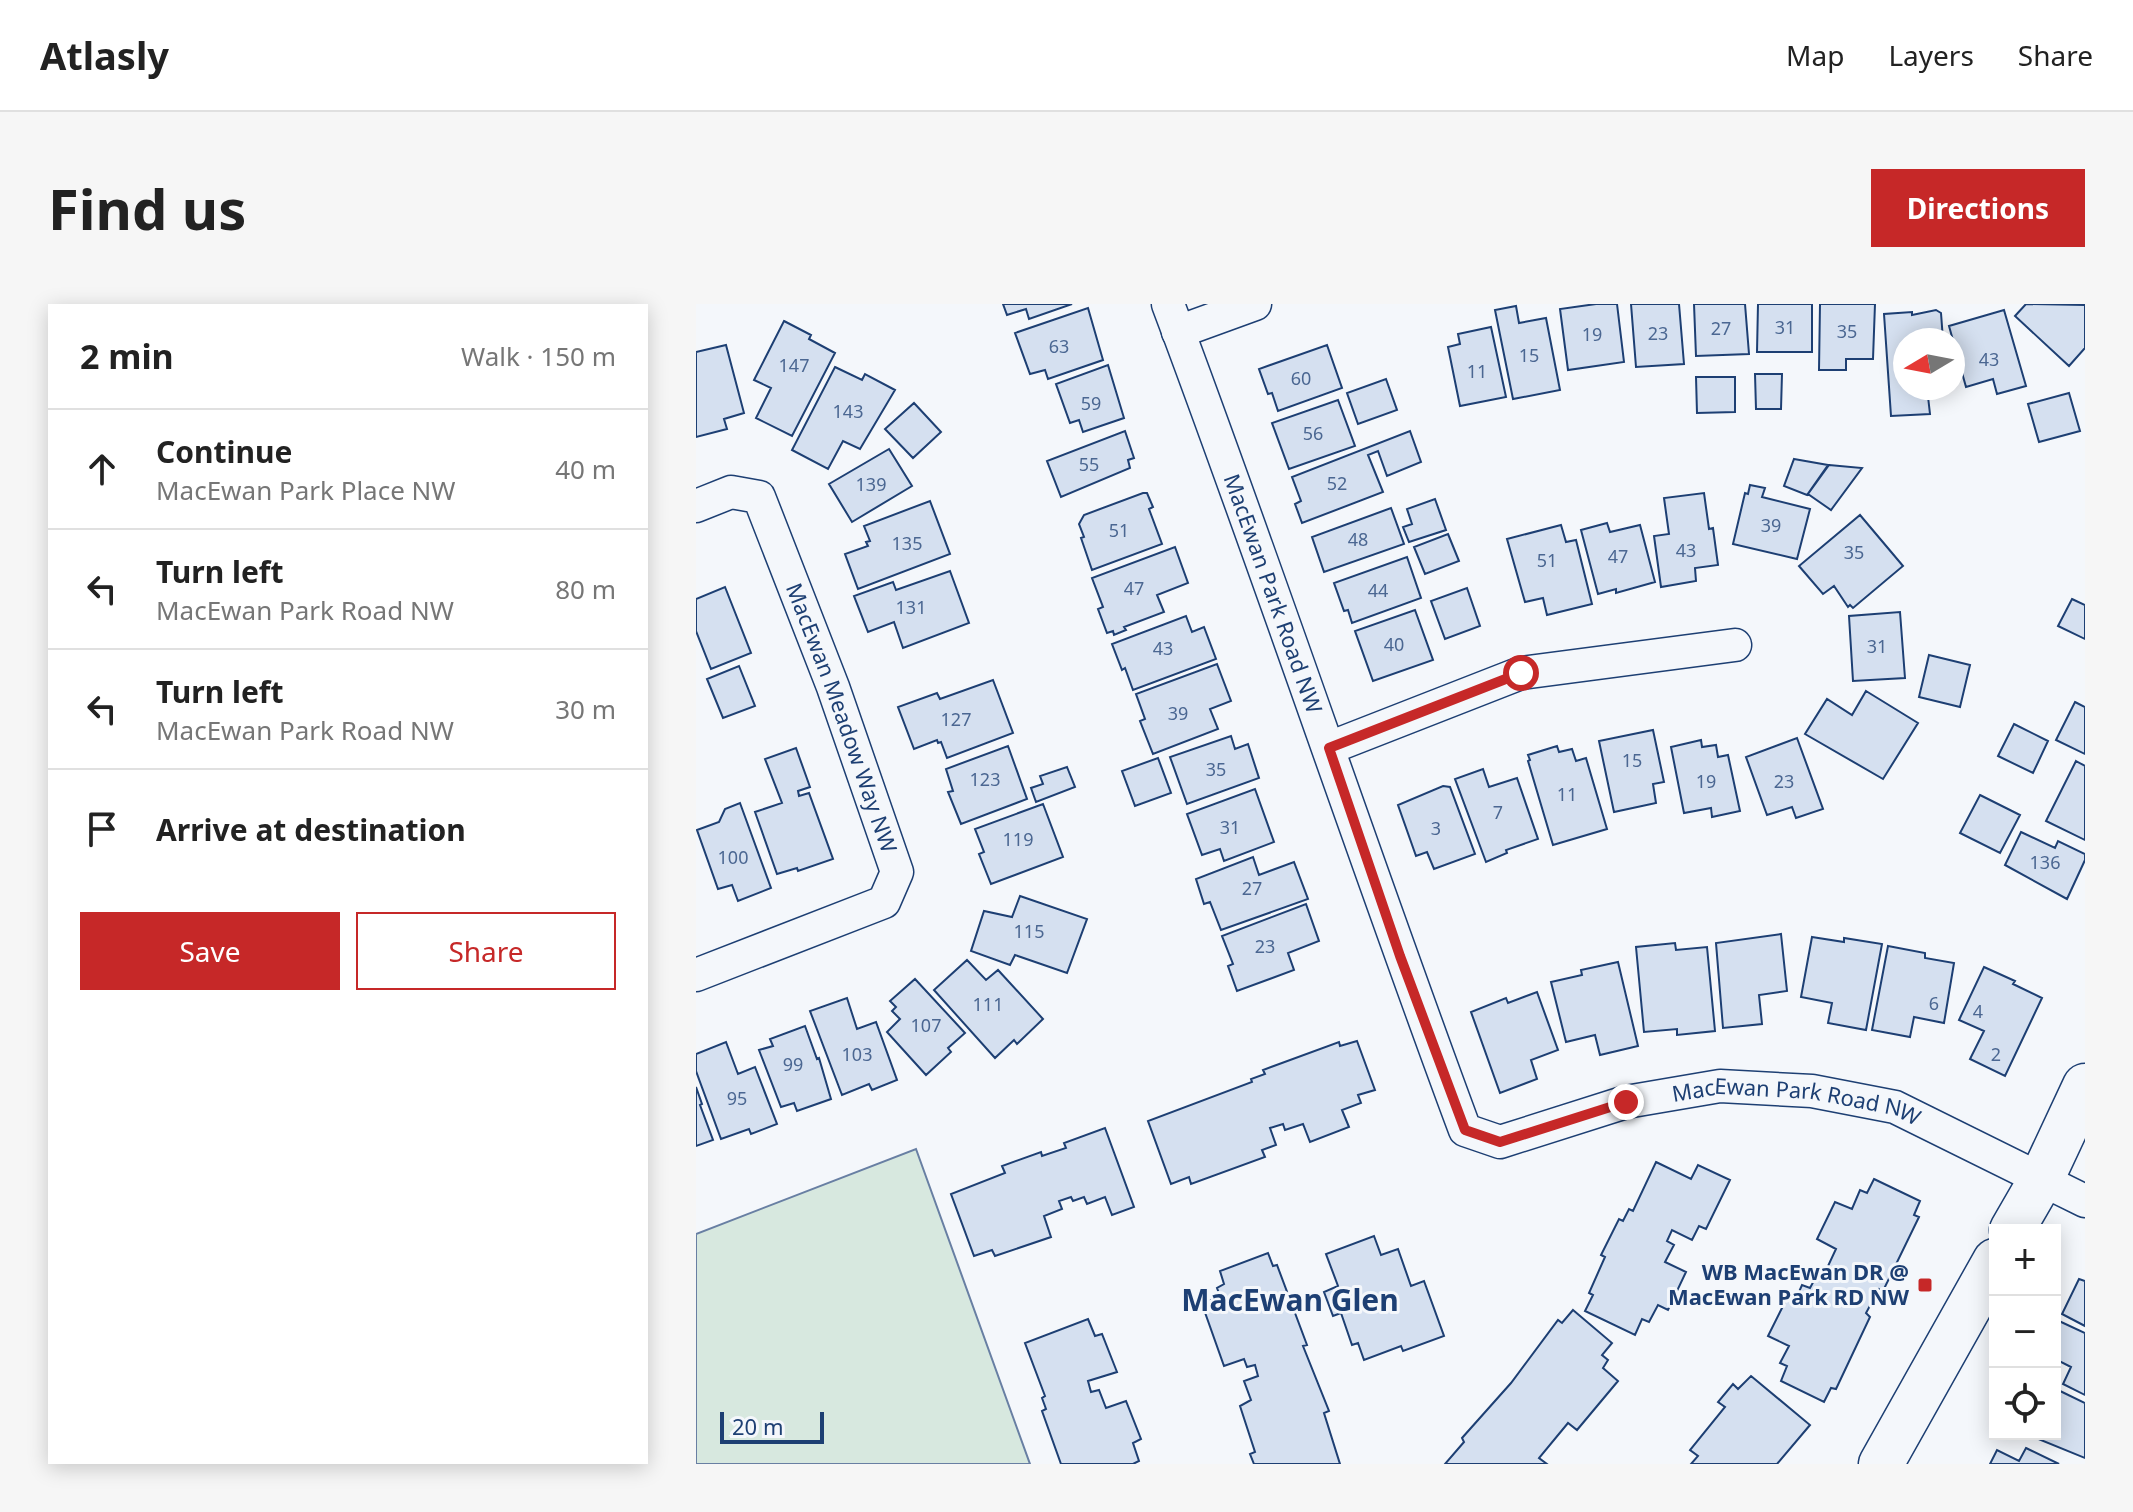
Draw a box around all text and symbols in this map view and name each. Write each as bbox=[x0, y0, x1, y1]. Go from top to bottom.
text: Atlasly bbox=[40, 29, 169, 81]
text: Map bbox=[1786, 36, 1844, 74]
text: Layers bbox=[1888, 36, 1974, 74]
text: Share bbox=[2018, 36, 2093, 74]
button: Directions bbox=[1871, 169, 2085, 247]
text: Find us bbox=[48, 170, 246, 246]
house number: 31 bbox=[1775, 315, 1795, 339]
house number: 27 bbox=[1711, 316, 1731, 340]
house number: 35 bbox=[1837, 319, 1857, 343]
house number: 23 bbox=[1648, 321, 1668, 345]
house number: 19 bbox=[1582, 322, 1602, 346]
north arrow bbox=[1893, 328, 1965, 400]
text: 2 min bbox=[80, 333, 174, 379]
house number: 63 bbox=[1049, 334, 1069, 358]
text: Walk · 150 m bbox=[461, 338, 616, 374]
house number: 15 bbox=[1519, 343, 1539, 367]
house number: 43 bbox=[1979, 347, 1999, 371]
house number: 147 bbox=[779, 353, 809, 377]
house number: 11 bbox=[1467, 359, 1487, 383]
house number: 60 bbox=[1291, 366, 1311, 390]
house number: 59 bbox=[1081, 391, 1101, 415]
house number: 143 bbox=[833, 399, 863, 423]
house number: 56 bbox=[1303, 421, 1323, 445]
text: Continue bbox=[156, 431, 292, 472]
icon: ahead bbox=[80, 447, 124, 491]
text: 40 m bbox=[555, 451, 616, 487]
house number: 55 bbox=[1079, 452, 1099, 476]
street label: MacEwan Park Road NW bbox=[1218, 469, 1330, 717]
house number: 52 bbox=[1327, 471, 1347, 495]
text: MacEwan Park Place NW bbox=[156, 472, 456, 508]
house number: 139 bbox=[856, 472, 886, 496]
house number: 39 bbox=[1761, 513, 1781, 537]
house number: 51 bbox=[1109, 518, 1129, 542]
house number: 48 bbox=[1348, 527, 1368, 551]
house number: 135 bbox=[892, 531, 922, 555]
house number: 43 bbox=[1676, 538, 1696, 562]
house number: 35 bbox=[1844, 540, 1864, 564]
house number: 47 bbox=[1608, 544, 1628, 568]
house number: 51 bbox=[1537, 548, 1557, 572]
text: Turn left bbox=[156, 551, 284, 592]
icon: left bbox=[80, 567, 124, 611]
text: 80 m bbox=[555, 571, 616, 607]
house number: 47 bbox=[1124, 576, 1144, 600]
street label: MacEwan Meadow Way NW bbox=[780, 578, 905, 857]
house number: 44 bbox=[1368, 578, 1388, 602]
text: MacEwan Park Road NW bbox=[156, 592, 454, 628]
house number: 131 bbox=[896, 595, 926, 619]
house number: 40 bbox=[1384, 632, 1404, 656]
house number: 31 bbox=[1867, 634, 1887, 658]
house number: 43 bbox=[1153, 636, 1173, 660]
route start bbox=[1503, 655, 1539, 691]
text: Turn left bbox=[156, 671, 284, 712]
icon: left bbox=[80, 687, 124, 731]
text: 30 m bbox=[555, 691, 616, 727]
house number: 39 bbox=[1168, 701, 1188, 725]
house number: 127 bbox=[941, 707, 971, 731]
text: MacEwan Park Road NW bbox=[156, 712, 454, 748]
house number: 15 bbox=[1622, 748, 1642, 772]
house number: 35 bbox=[1206, 757, 1226, 781]
house number: 123 bbox=[970, 767, 1000, 791]
house number: 19 bbox=[1696, 769, 1716, 793]
house number: 23 bbox=[1774, 769, 1794, 793]
house number: 11 bbox=[1557, 782, 1577, 806]
house number: 7 bbox=[1493, 800, 1503, 824]
icon: arrive bbox=[80, 807, 124, 851]
text: Arrive at destination bbox=[156, 809, 466, 850]
house number: 31 bbox=[1220, 815, 1240, 839]
house number: 3 bbox=[1431, 816, 1441, 840]
house number: 119 bbox=[1003, 827, 1033, 851]
house number: 100 bbox=[718, 845, 748, 869]
house number: 136 bbox=[2030, 850, 2060, 874]
house number: 27 bbox=[1242, 876, 1262, 900]
button: Save bbox=[80, 912, 340, 990]
button: Share bbox=[356, 912, 616, 990]
house number: 115 bbox=[1014, 919, 1044, 943]
house number: 23 bbox=[1255, 934, 1275, 958]
house number: 6 bbox=[1929, 991, 1939, 1015]
house number: 111 bbox=[973, 992, 1003, 1016]
house number: 4 bbox=[1973, 999, 1983, 1023]
house number: 107 bbox=[911, 1013, 941, 1037]
house number: 103 bbox=[842, 1042, 872, 1066]
house number: 2 bbox=[1991, 1042, 2001, 1066]
house number: 99 bbox=[783, 1052, 803, 1076]
street label: MacEwan Park Road NW bbox=[1670, 1070, 1927, 1132]
route end bbox=[1608, 1084, 1644, 1120]
house number: 95 bbox=[727, 1086, 747, 1110]
map controls bbox=[1989, 1224, 2061, 1440]
button: + bbox=[1989, 1224, 2061, 1296]
place label: WB MacEwan DR @ MacEwan Park RD NW bbox=[1668, 1256, 1910, 1311]
marker: WB MacEwan DR @ MacEwan Park RD NW bbox=[1916, 1276, 1934, 1294]
district label: MacEwan Glen bbox=[1181, 1279, 1399, 1320]
button: − bbox=[1989, 1296, 2061, 1368]
button: locate bbox=[1989, 1368, 2061, 1440]
scale bar bbox=[720, 1408, 824, 1444]
text: 20 m bbox=[732, 1411, 783, 1441]

